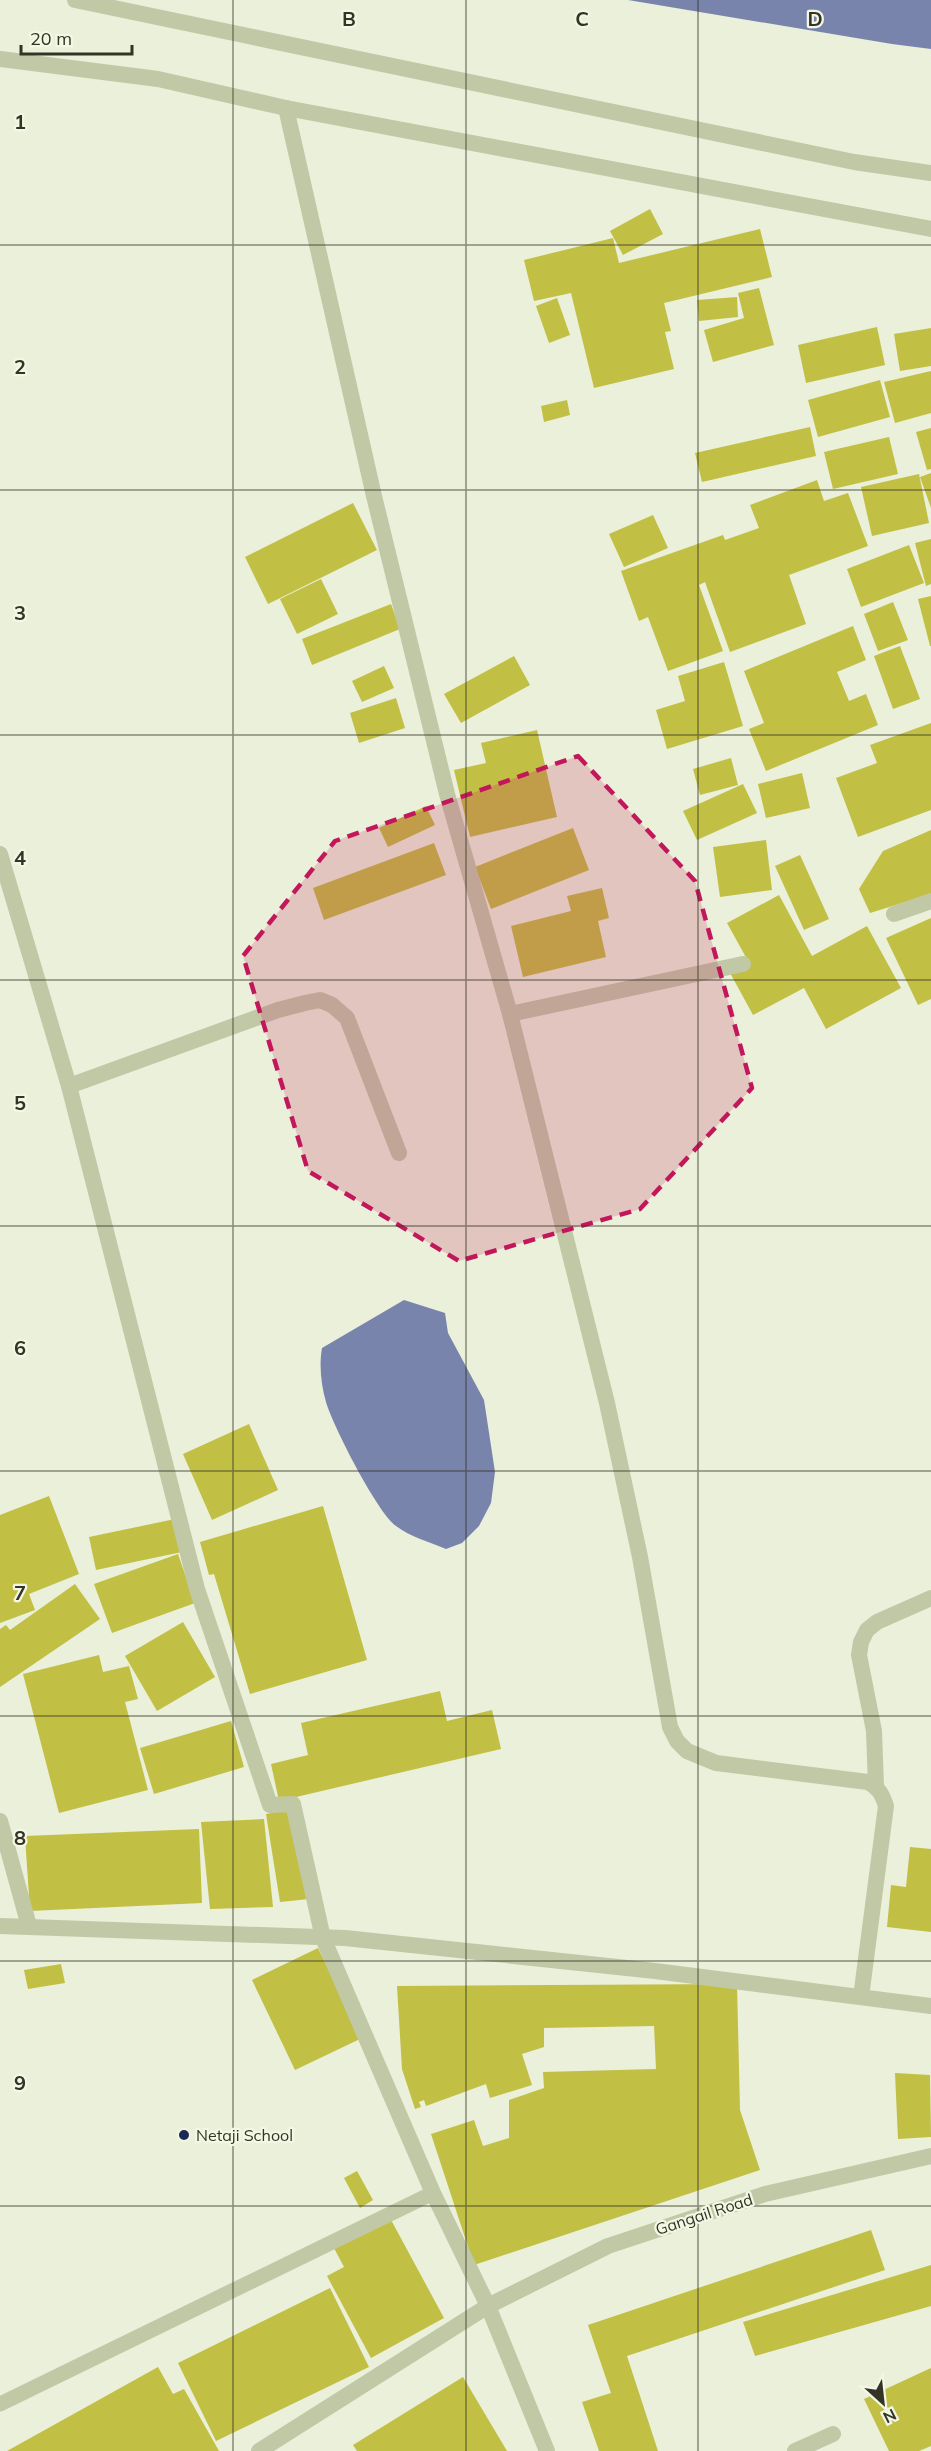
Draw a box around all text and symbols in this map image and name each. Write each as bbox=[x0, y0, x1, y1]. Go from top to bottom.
text: B bbox=[342, 6, 356, 31]
text: C bbox=[575, 6, 589, 31]
text: D bbox=[807, 6, 823, 31]
scale bar bbox=[21, 18, 132, 56]
text: 20 m bbox=[30, 27, 72, 50]
text: 1 bbox=[14, 109, 26, 134]
text: 2 bbox=[14, 354, 26, 379]
text: 3 bbox=[14, 600, 26, 625]
text: 4 bbox=[14, 845, 26, 870]
text: 5 bbox=[14, 1090, 26, 1115]
text: 6 bbox=[14, 1335, 26, 1360]
text: 7 bbox=[14, 1580, 26, 1605]
text: 8 bbox=[14, 1825, 26, 1850]
text: 9 bbox=[14, 2070, 26, 2095]
place label: Netaji School bbox=[196, 2125, 293, 2145]
marker: Netaji School bbox=[177, 2128, 191, 2142]
street label: Gangail Road bbox=[653, 2189, 755, 2239]
north arrow bbox=[853, 2373, 913, 2433]
text: N bbox=[880, 2405, 900, 2428]

